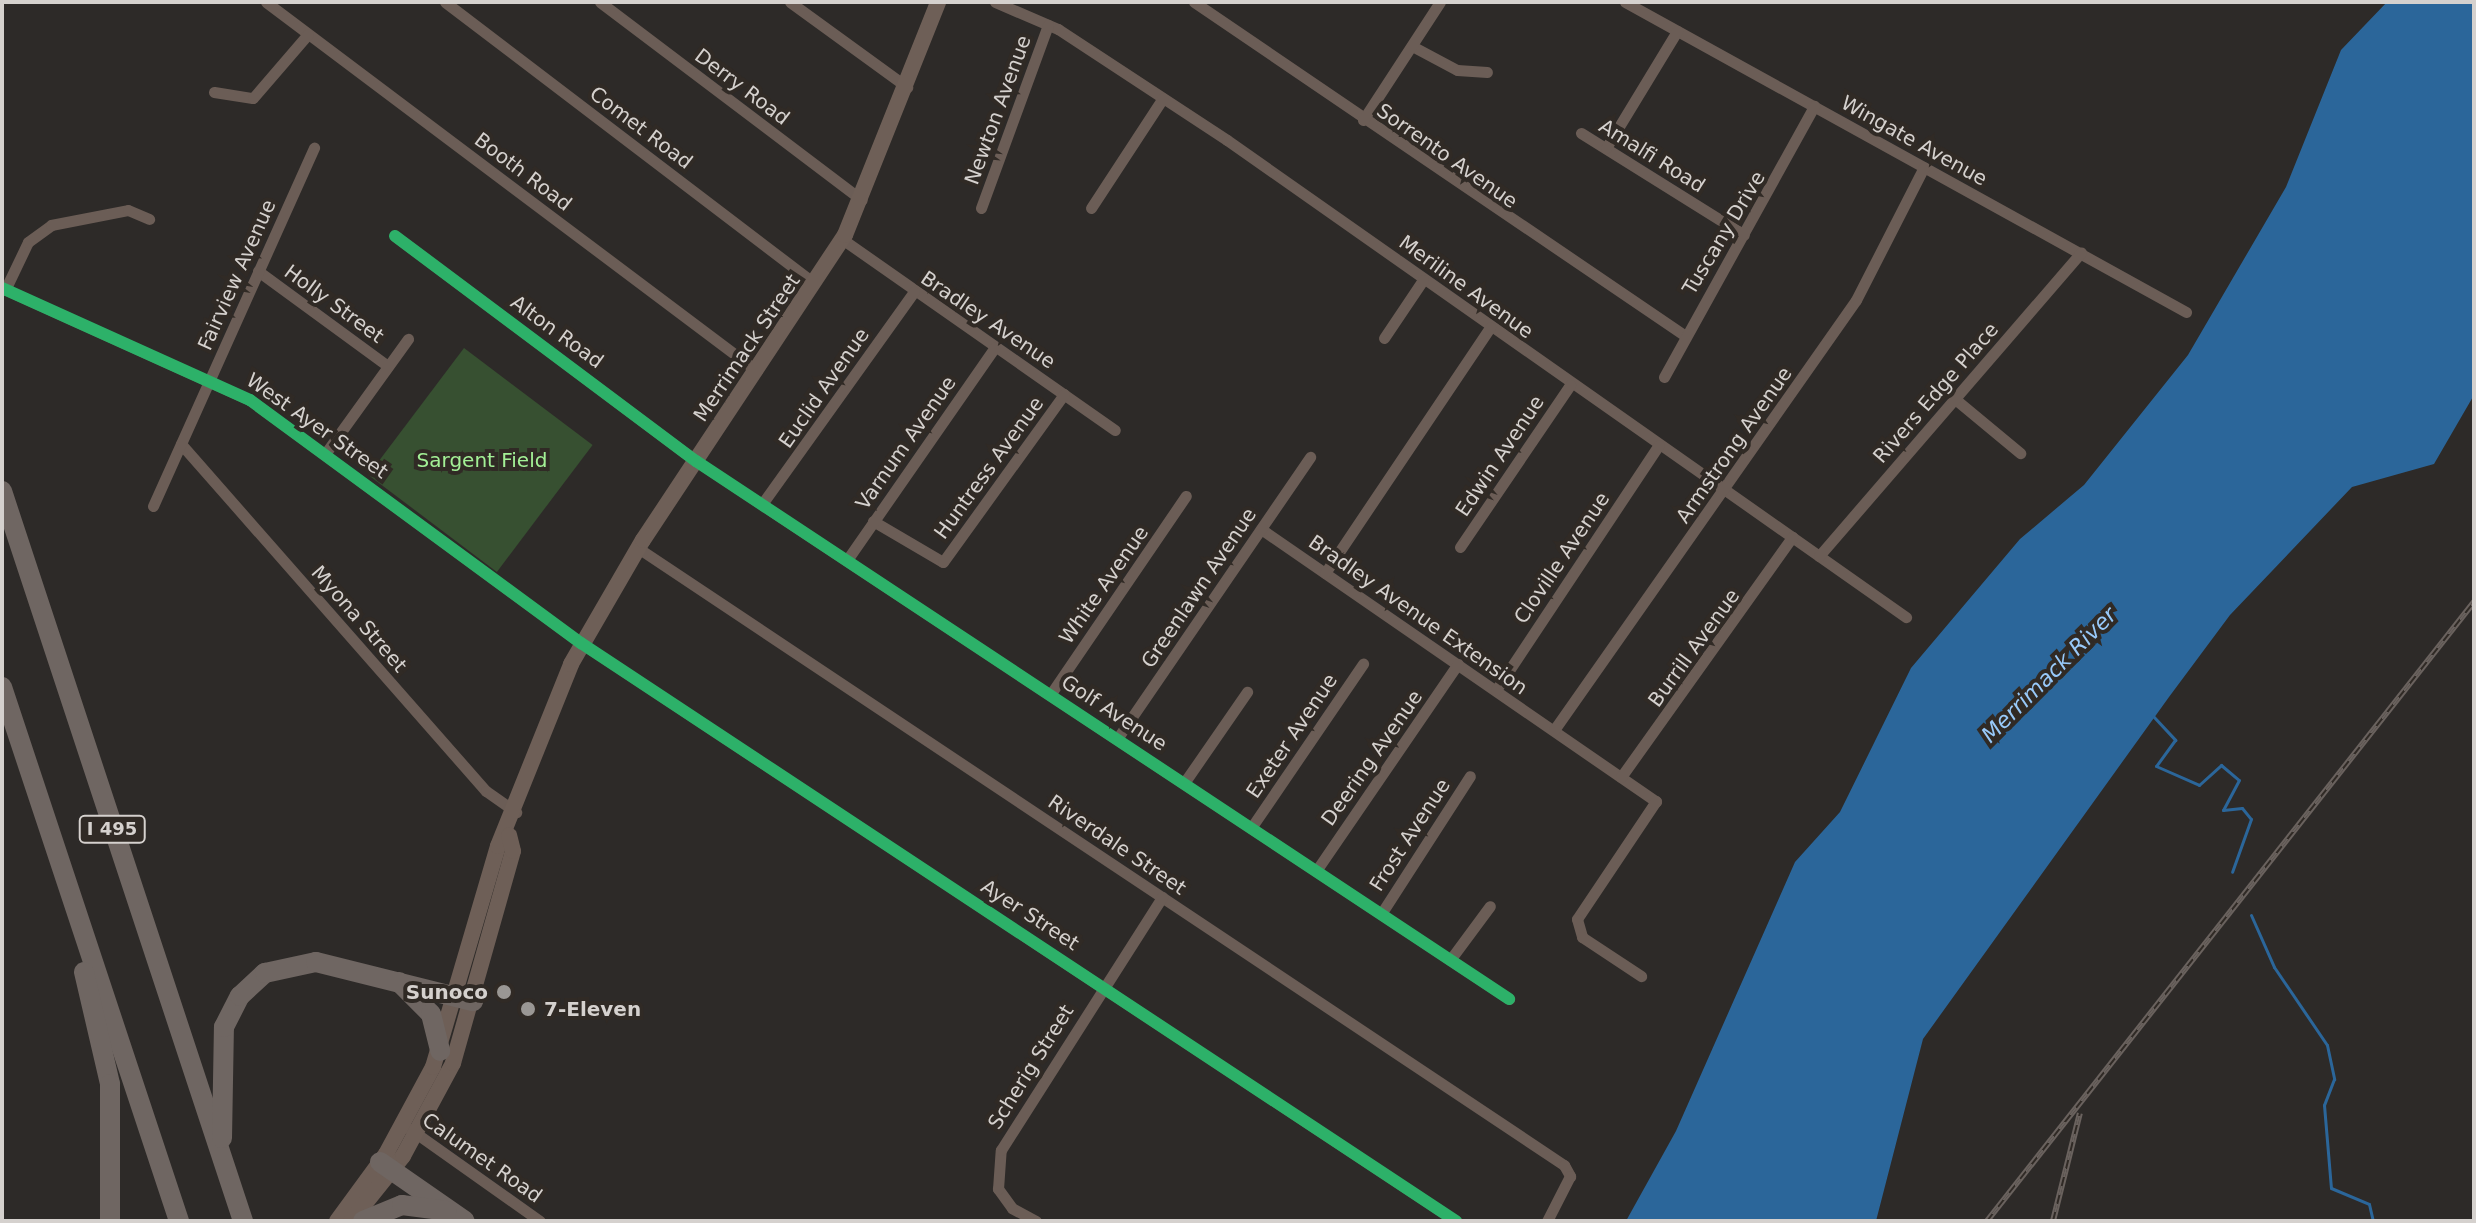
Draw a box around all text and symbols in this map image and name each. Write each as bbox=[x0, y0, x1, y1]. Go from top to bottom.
street label: Newton Avenue bbox=[960, 32, 1036, 188]
street label: Derry Road bbox=[690, 44, 794, 130]
street label: Comet Road bbox=[585, 82, 697, 174]
street label: Wingate Avenue bbox=[1837, 91, 1991, 191]
street label: Sorrento Avenue bbox=[1372, 98, 1522, 214]
street label: Amalfi Road bbox=[1595, 114, 1709, 198]
street label: Booth Road bbox=[470, 128, 576, 216]
street label: Tuscany Drive bbox=[1678, 167, 1770, 299]
street label: Fairview Avenue bbox=[193, 196, 281, 354]
street label: Meriline Avenue bbox=[1394, 230, 1538, 344]
street label: Holly Street bbox=[279, 260, 389, 348]
street label: Bradley Avenue bbox=[916, 266, 1060, 374]
street label: Merrimack Street bbox=[689, 270, 805, 426]
street label: Alton Road bbox=[506, 290, 608, 374]
street label: Rivers Edge Place bbox=[1868, 318, 2004, 468]
street label: Euclid Avenue bbox=[774, 323, 874, 453]
street label: Armstrong Avenue bbox=[1671, 362, 1797, 528]
street label: West Ayer Street bbox=[242, 368, 392, 484]
street label: Varnum Avenue bbox=[851, 372, 961, 514]
street label: Edwin Avenue bbox=[1451, 391, 1549, 521]
street label: Huntress Avenue bbox=[929, 392, 1049, 544]
park label: Sargent Field bbox=[417, 448, 547, 472]
street label: Cloville Avenue bbox=[1509, 488, 1615, 628]
street label: Greenlawn Avenue bbox=[1136, 503, 1262, 673]
street label: White Avenue bbox=[1054, 521, 1154, 649]
street label: Bradley Avenue Extension bbox=[1304, 530, 1532, 700]
street label: Myona Street bbox=[306, 561, 412, 677]
street label: Burrill Avenue bbox=[1643, 584, 1745, 712]
water label: Merrimack River bbox=[1976, 602, 2122, 748]
street label: Exeter Avenue bbox=[1241, 669, 1343, 803]
street label: Golf Avenue bbox=[1057, 670, 1171, 756]
street label: Deering Avenue bbox=[1316, 686, 1428, 830]
street label: Frost Avenue bbox=[1365, 774, 1455, 896]
street label: Riverdale Street bbox=[1043, 790, 1191, 900]
road number: I 495 bbox=[78, 815, 146, 843]
street label: Ayer Street bbox=[977, 874, 1083, 956]
place label: Sunoco bbox=[406, 980, 488, 1004]
marker: Sunoco bbox=[495, 983, 513, 1001]
place label: 7-Eleven bbox=[544, 997, 641, 1021]
marker: 7-Eleven bbox=[519, 1000, 537, 1018]
street label: Scherig Street bbox=[983, 1000, 1079, 1134]
street label: Calumet Road bbox=[418, 1108, 546, 1208]

